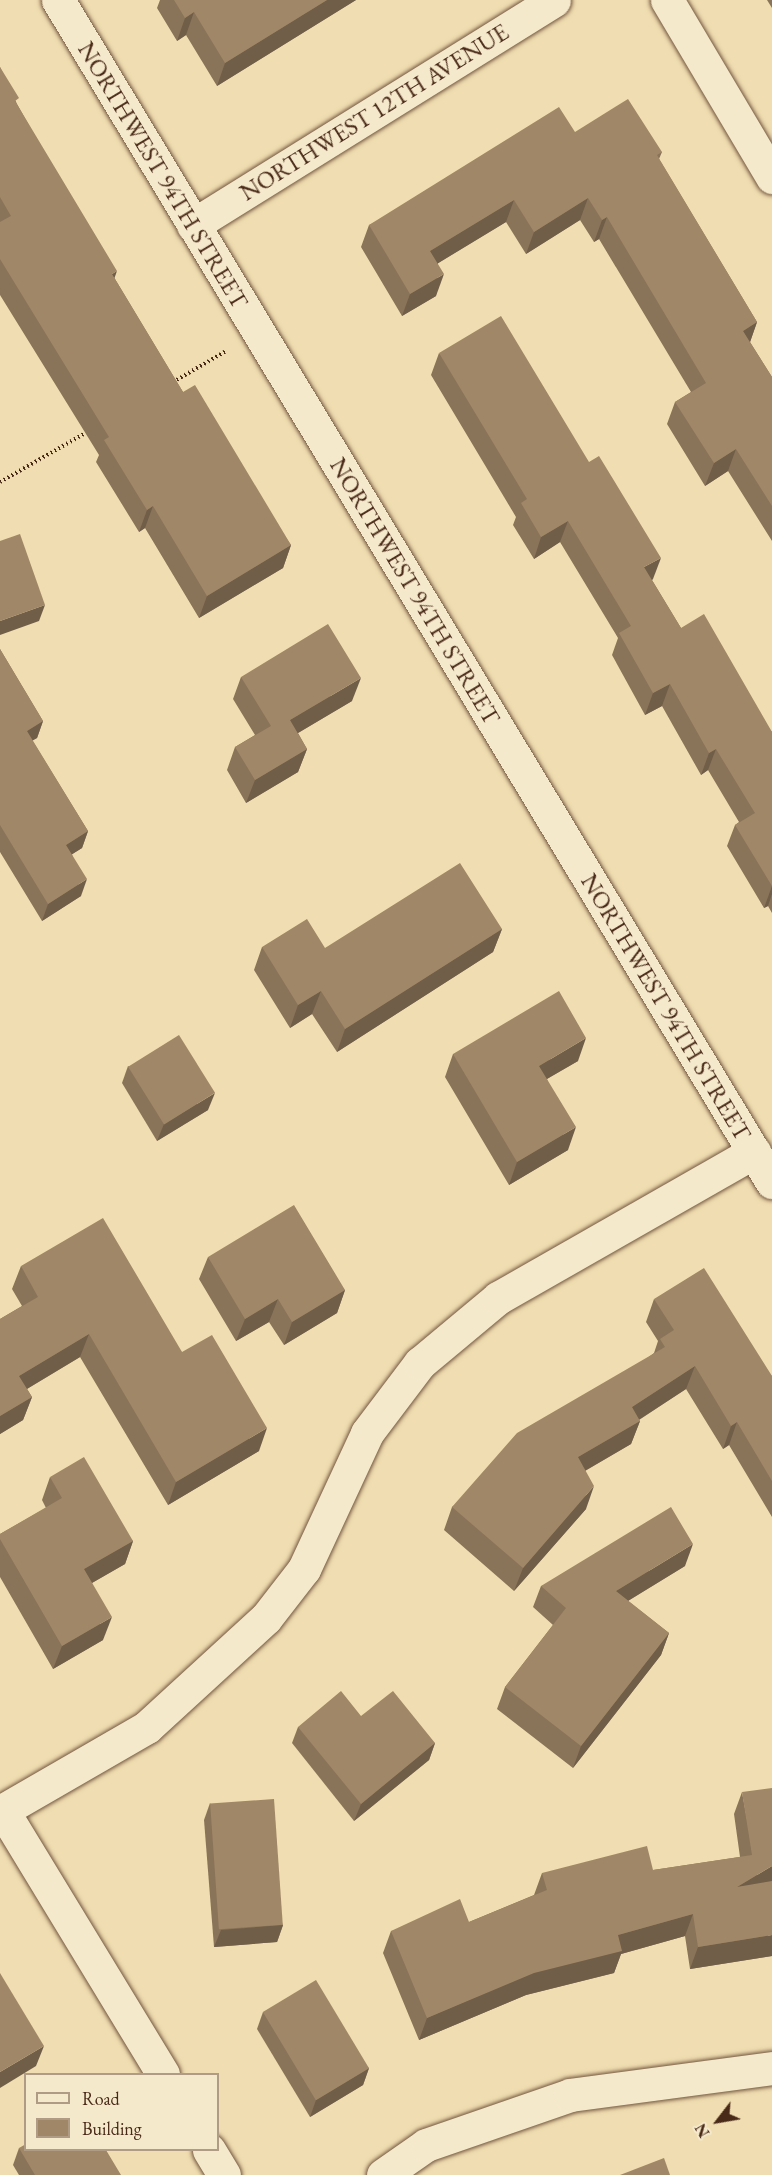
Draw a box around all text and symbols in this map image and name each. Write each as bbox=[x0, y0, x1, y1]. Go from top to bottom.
street label: NORTHWEST 12TH AVENUE bbox=[234, 17, 514, 207]
street label: NORTHWEST 94TH STREET bbox=[72, 36, 254, 314]
street label: NORTHWEST 94TH STREET bbox=[324, 452, 506, 730]
street label: NORTHWEST 94TH STREET bbox=[575, 868, 757, 1146]
legend bbox=[24, 2073, 219, 2151]
text: Road bbox=[82, 2087, 120, 2110]
north arrow bbox=[688, 2091, 748, 2151]
text: Building bbox=[82, 2117, 142, 2140]
text: N bbox=[690, 2120, 714, 2141]

